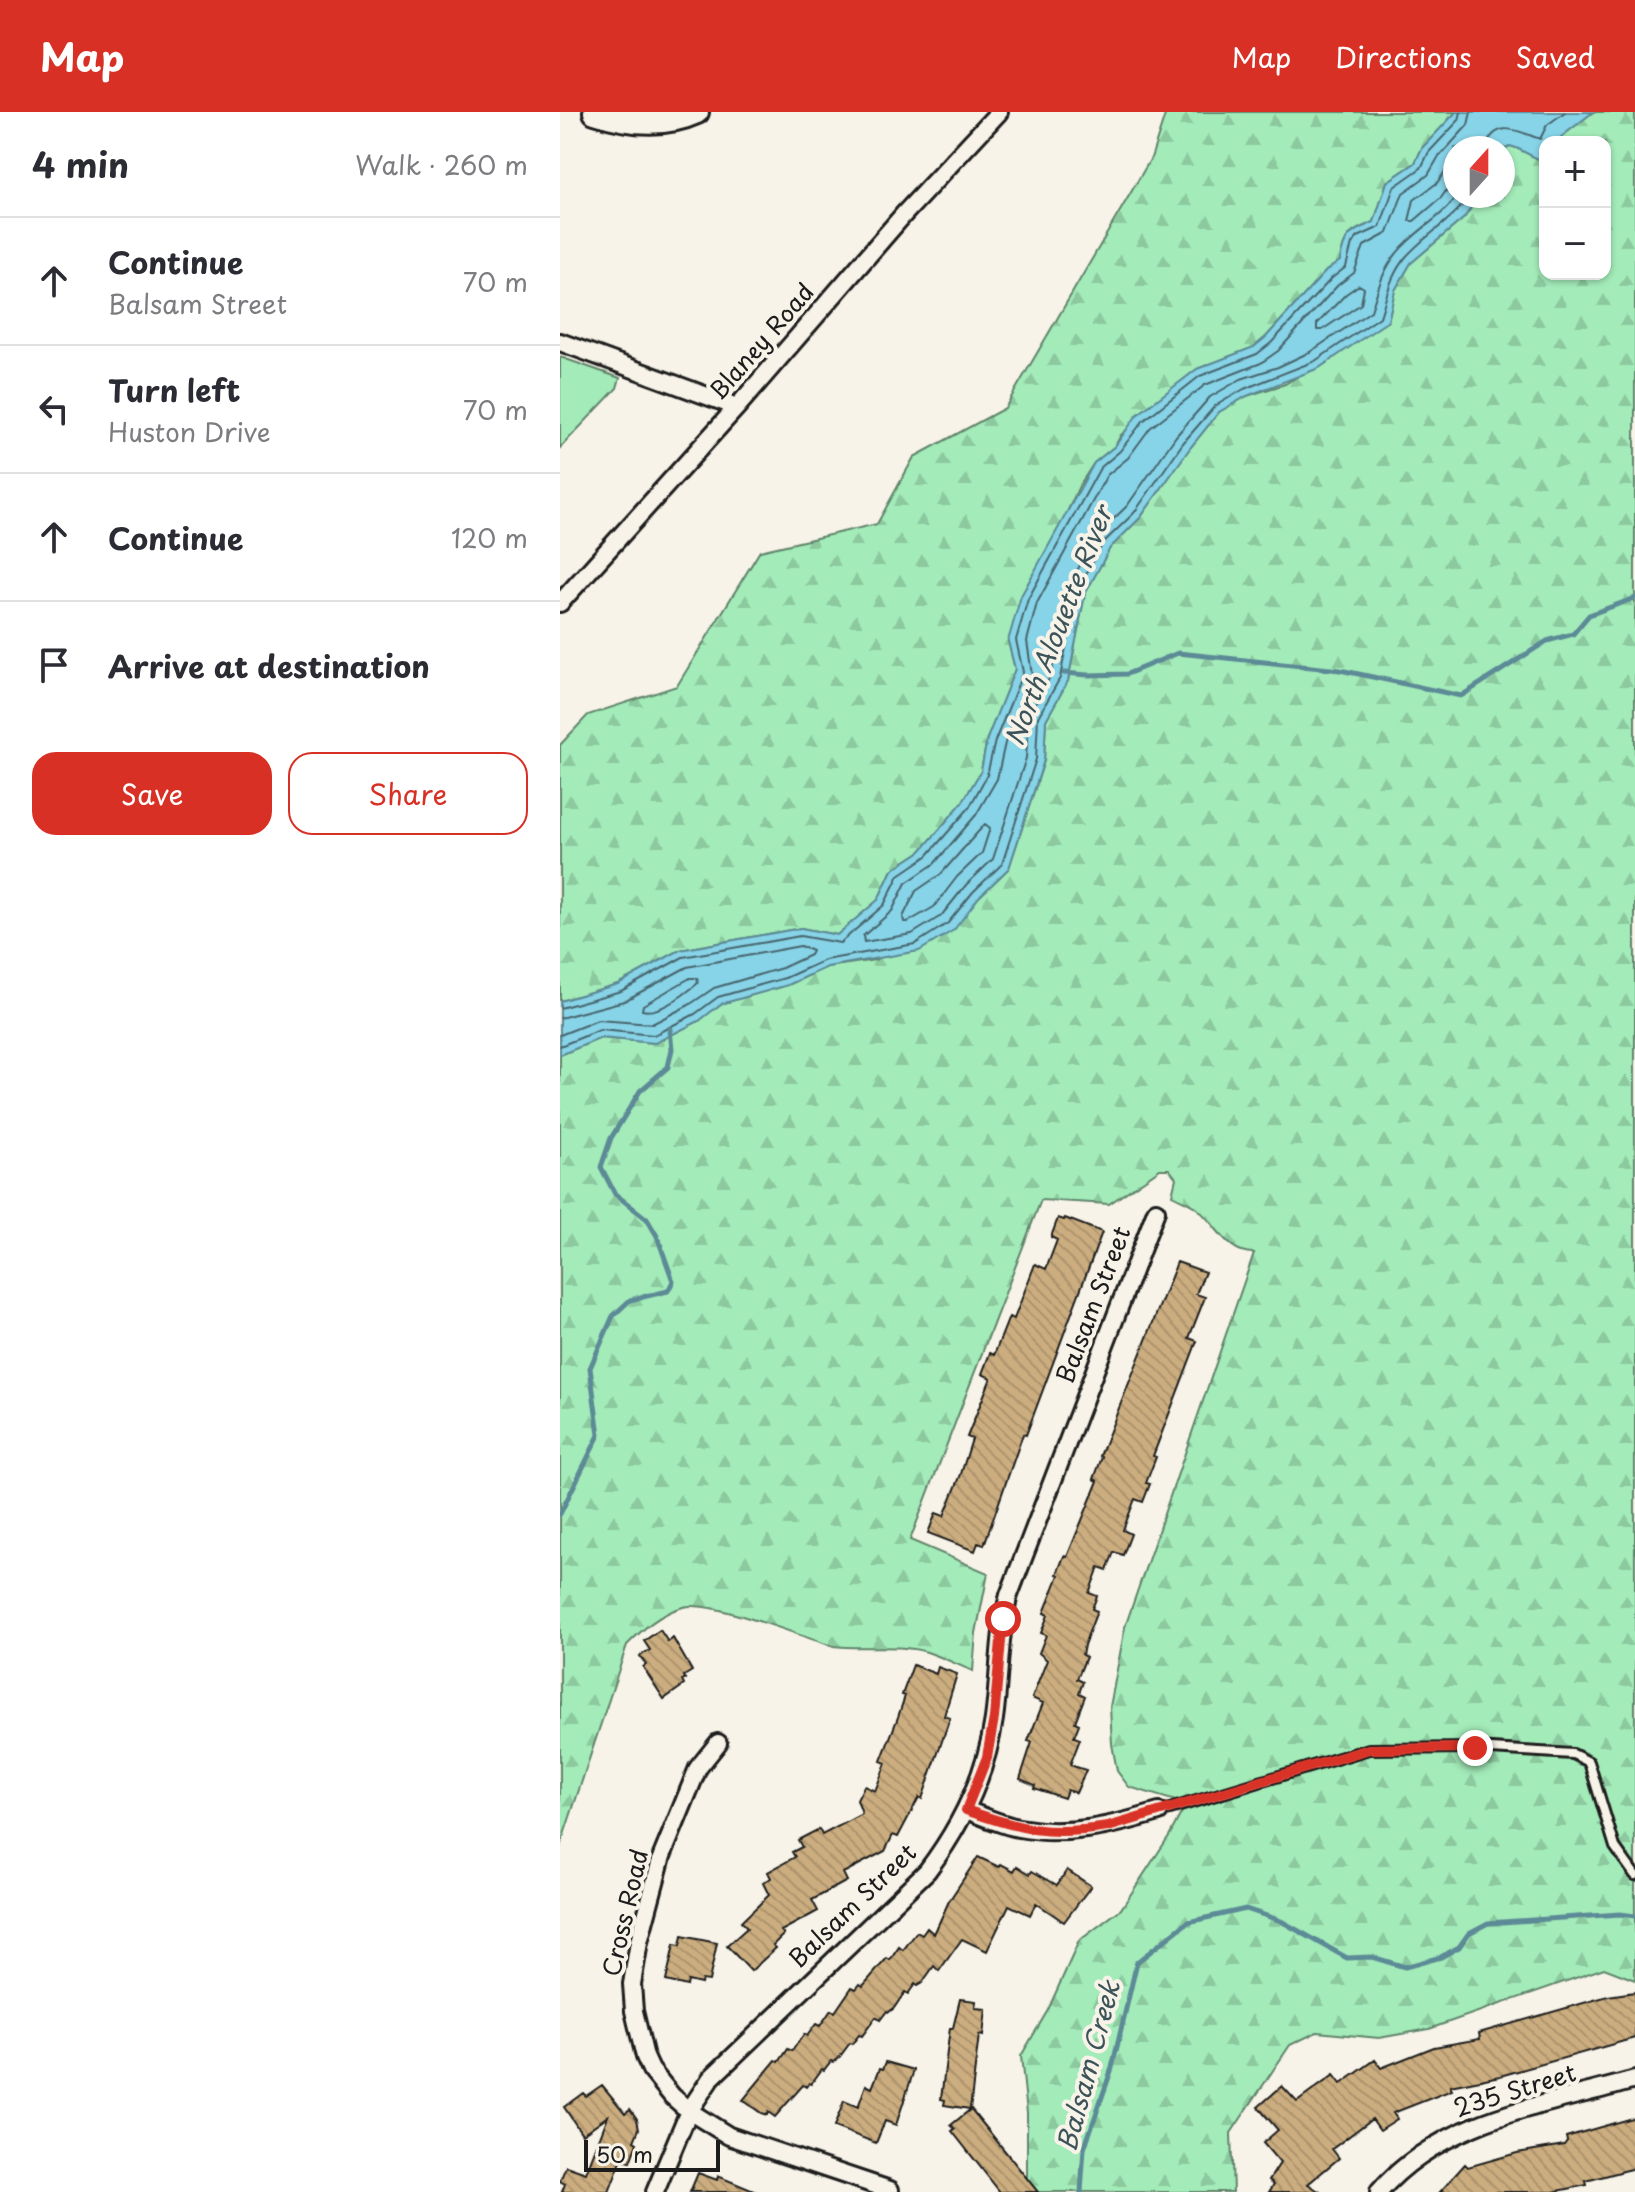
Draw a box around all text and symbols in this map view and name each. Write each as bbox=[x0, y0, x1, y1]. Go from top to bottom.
text: Map bbox=[40, 28, 124, 85]
text: Map bbox=[1232, 35, 1291, 78]
text: Directions bbox=[1335, 35, 1472, 78]
text: Saved bbox=[1516, 35, 1595, 78]
north arrow bbox=[1443, 136, 1515, 208]
map controls bbox=[1539, 136, 1611, 280]
button: + bbox=[1539, 136, 1611, 208]
text: 4 min bbox=[32, 138, 129, 190]
text: Walk · 260 m bbox=[355, 145, 528, 184]
button: − bbox=[1539, 208, 1611, 280]
text: Continue bbox=[108, 239, 243, 284]
icon: ahead bbox=[32, 259, 76, 303]
text: 70 m bbox=[463, 262, 528, 301]
street label: Blaney Road bbox=[700, 274, 821, 407]
text: Balsam Street bbox=[108, 284, 287, 323]
text: Turn left bbox=[108, 367, 240, 412]
icon: left bbox=[32, 387, 76, 431]
text: 70 m bbox=[463, 390, 528, 429]
text: Huston Drive bbox=[108, 412, 271, 451]
water label: North Alouette River bbox=[994, 497, 1122, 751]
icon: ahead bbox=[32, 515, 76, 559]
text: Continue bbox=[108, 515, 243, 560]
text: 120 m bbox=[451, 518, 528, 557]
icon: arrive bbox=[32, 643, 76, 687]
text: Arrive at destination bbox=[108, 643, 430, 688]
button: Save bbox=[32, 752, 272, 835]
button: Share bbox=[288, 752, 528, 835]
street label: Balsam Street bbox=[1046, 1220, 1139, 1388]
route start bbox=[985, 1601, 1021, 1637]
route end bbox=[1457, 1730, 1493, 1766]
street label: Balsam Street bbox=[780, 1834, 924, 1975]
street label: Cross Road bbox=[592, 1845, 656, 1980]
water label: Balsam Creek bbox=[1046, 1975, 1129, 2155]
street label: 235 Street bbox=[1449, 2053, 1580, 2125]
scale bar bbox=[584, 2136, 720, 2172]
text: 50 m bbox=[596, 2137, 653, 2170]

